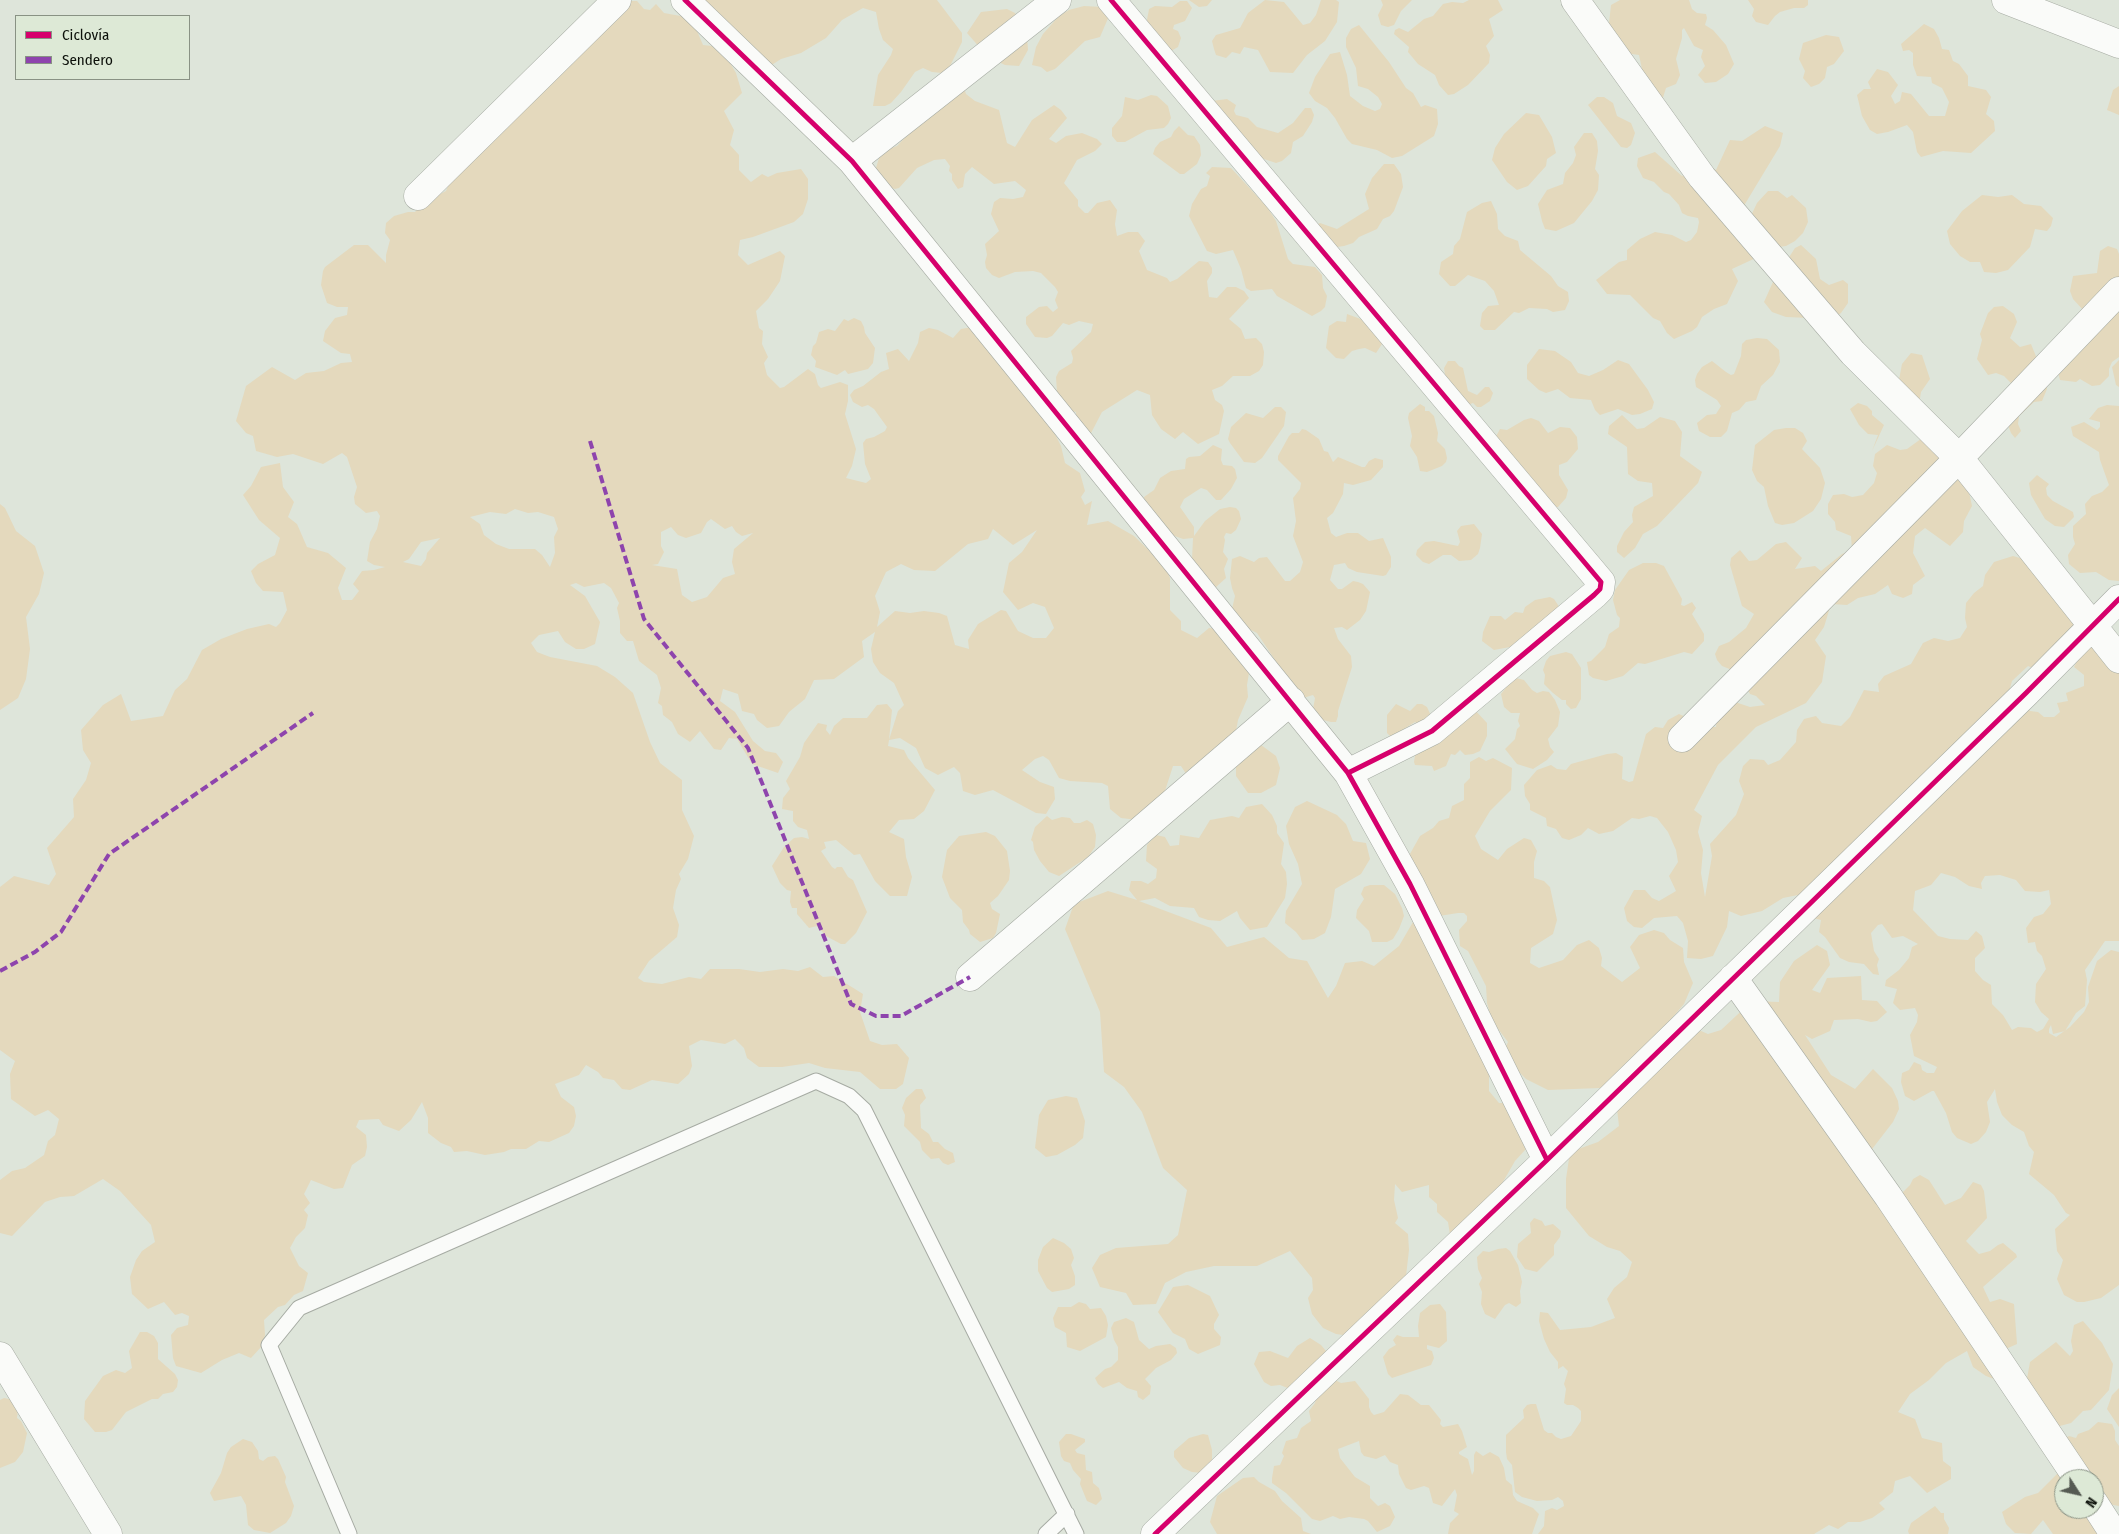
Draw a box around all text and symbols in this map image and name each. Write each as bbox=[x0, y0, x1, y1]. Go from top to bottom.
legend bbox=[15, 15, 190, 80]
text: Ciclovía bbox=[62, 26, 109, 44]
text: Sendero bbox=[62, 51, 113, 69]
north arrow bbox=[2054, 1469, 2104, 1519]
text: N bbox=[2082, 1494, 2100, 1511]

